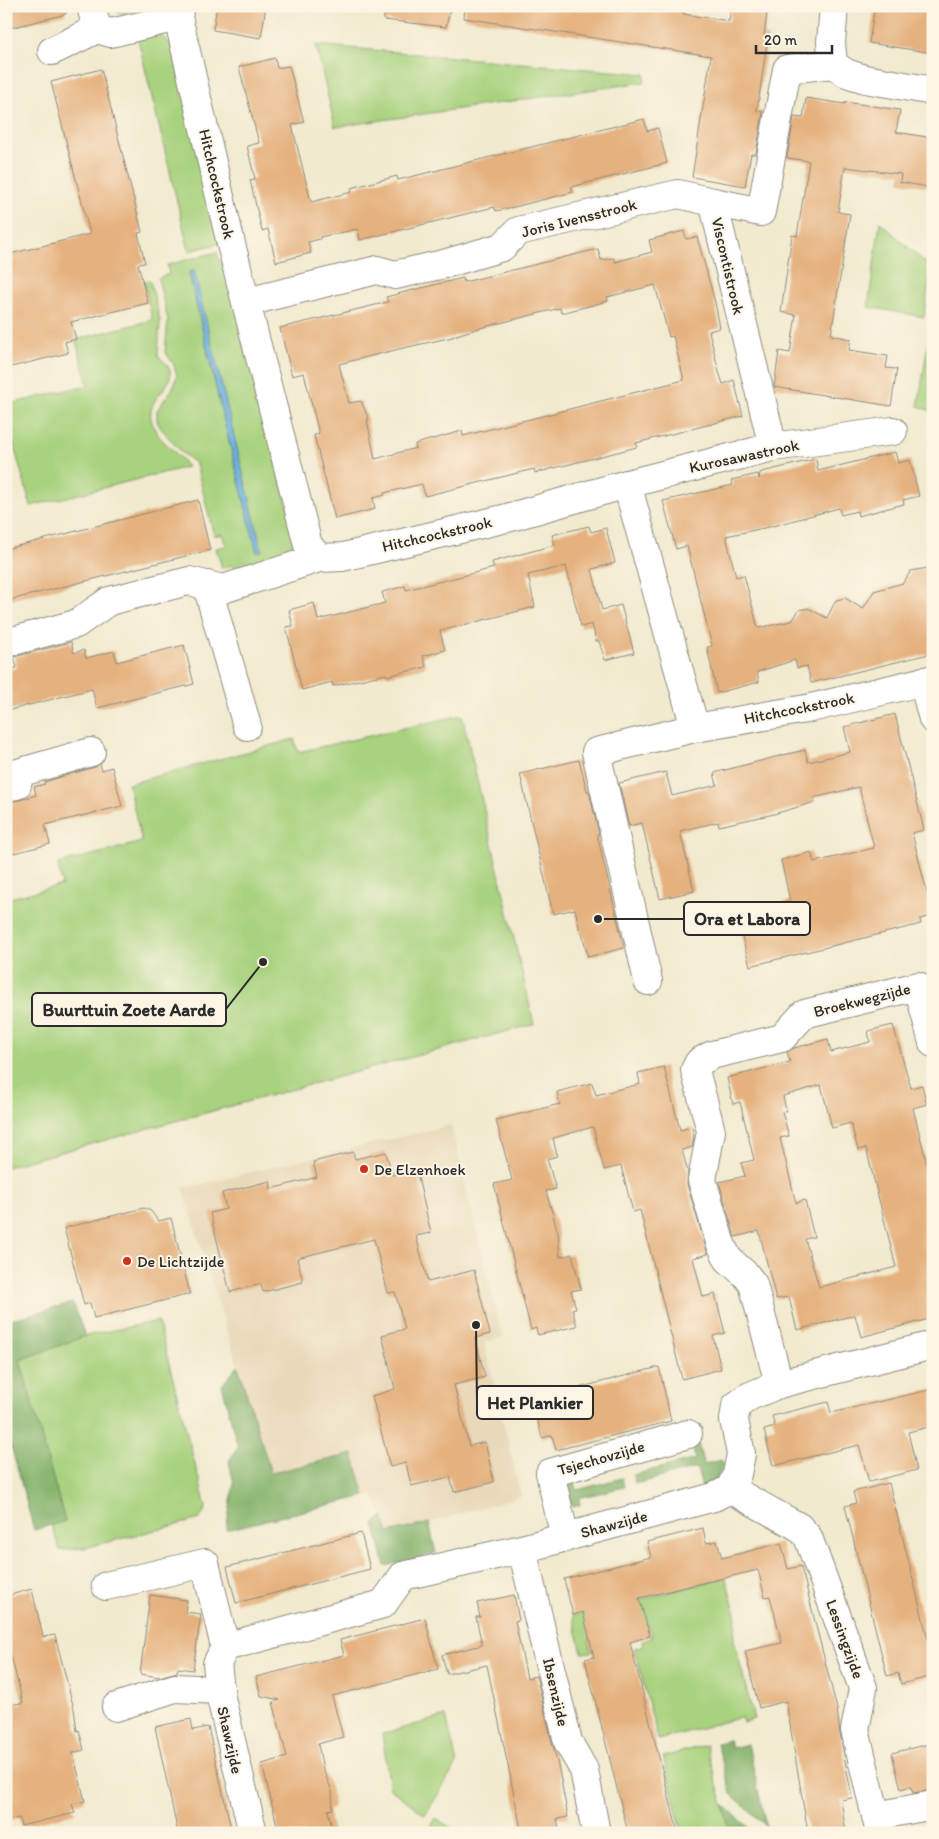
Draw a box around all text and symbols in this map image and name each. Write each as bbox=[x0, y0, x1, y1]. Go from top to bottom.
scale bar bbox=[756, 22, 833, 54]
text: 20 m bbox=[764, 31, 798, 49]
street label: Hitchcockstrook bbox=[195, 127, 239, 242]
street label: Joris Ivensstrook bbox=[519, 194, 639, 241]
street label: Viscontistrook bbox=[708, 216, 748, 316]
street label: Kurosawastrook bbox=[687, 435, 801, 477]
street label: Hitchcockstrook bbox=[380, 512, 495, 556]
street label: Hitchcockstrook bbox=[742, 688, 857, 728]
callout: Ora et Labora bbox=[684, 902, 810, 935]
text: Ora et Labora bbox=[694, 908, 800, 930]
street label: Broekwegzijde bbox=[812, 979, 912, 1021]
callout: Buurttuin Zoete Aarde bbox=[32, 993, 226, 1026]
text: Buurttuin Zoete Aarde bbox=[43, 999, 216, 1021]
place label: De Elzenhoek bbox=[374, 1160, 466, 1179]
marker: De Elzenhoek bbox=[358, 1163, 370, 1175]
place label: De Lichtzijde bbox=[137, 1252, 224, 1271]
marker: De Lichtzijde bbox=[121, 1255, 133, 1267]
callout: Het Plankier bbox=[477, 1386, 593, 1419]
text: Het Plankier bbox=[487, 1392, 584, 1414]
street label: Tsjechovzijde bbox=[555, 1437, 647, 1479]
street label: Shawzijde bbox=[578, 1506, 650, 1542]
street label: Lessingzijde bbox=[822, 1597, 868, 1681]
street label: Ibsenzijde bbox=[539, 1656, 573, 1729]
street label: Shawzijde bbox=[213, 1704, 247, 1776]

